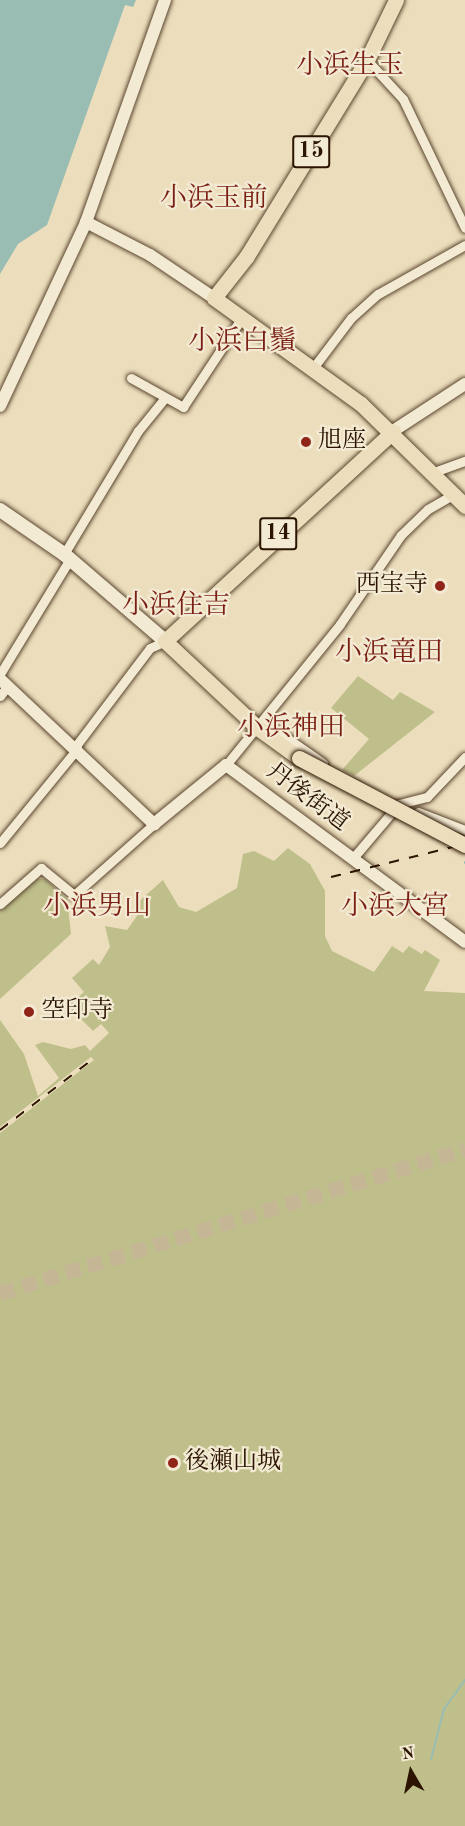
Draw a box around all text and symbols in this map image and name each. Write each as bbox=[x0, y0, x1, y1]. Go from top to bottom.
district label: 小浜生玉 bbox=[296, 50, 404, 82]
road number: 15 bbox=[292, 133, 330, 171]
district label: 小浜玉前 bbox=[160, 183, 268, 215]
district label: 小浜白鬚 bbox=[188, 326, 296, 358]
place label: 旭座 bbox=[318, 428, 366, 456]
marker: 旭座 bbox=[299, 435, 313, 449]
road number: 14 bbox=[258, 515, 298, 553]
place label: 西宝寺 bbox=[356, 572, 428, 600]
marker: 西宝寺 bbox=[433, 579, 447, 593]
district label: 小浜住吉 bbox=[122, 590, 230, 622]
district label: 小浜竜田 bbox=[335, 637, 443, 669]
district label: 小浜神田 bbox=[237, 712, 345, 744]
street label: 丹後街道 bbox=[260, 758, 354, 838]
district label: 小浜男山 bbox=[43, 891, 151, 923]
district label: 小浜大宮 bbox=[341, 891, 449, 923]
place label: 空印寺 bbox=[41, 998, 113, 1026]
marker: 空印寺 bbox=[22, 1005, 36, 1019]
place label: 後瀬山城 bbox=[185, 1449, 281, 1477]
marker: 後瀬山城 bbox=[166, 1456, 180, 1470]
north arrow bbox=[381, 1742, 441, 1802]
text: N bbox=[401, 1745, 415, 1763]

